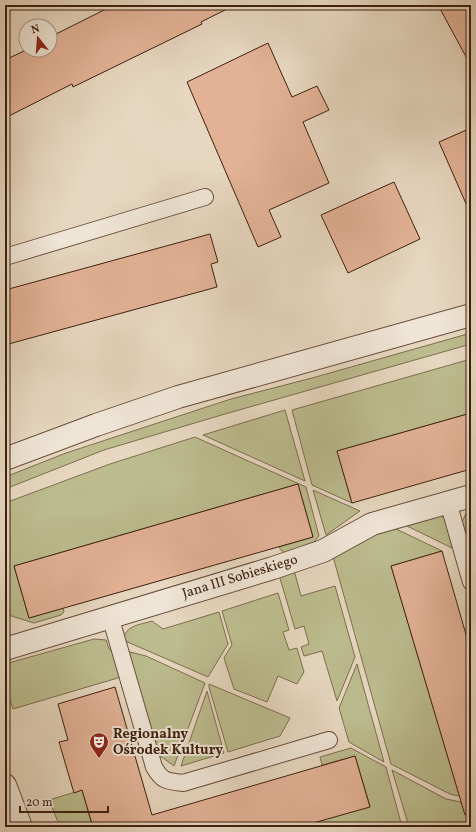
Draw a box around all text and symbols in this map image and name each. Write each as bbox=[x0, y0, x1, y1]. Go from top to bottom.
north arrow bbox=[18, 18, 58, 58]
text: N bbox=[29, 22, 42, 38]
street label: Jana III Sobieskiego bbox=[180, 550, 300, 604]
place label: Regionalny Ośrodek Kultury bbox=[113, 725, 223, 760]
theatre icon: Regionalny Ośrodek Kultury bbox=[88, 731, 110, 759]
scale bar bbox=[20, 788, 108, 814]
text: 20 m bbox=[26, 795, 53, 811]

